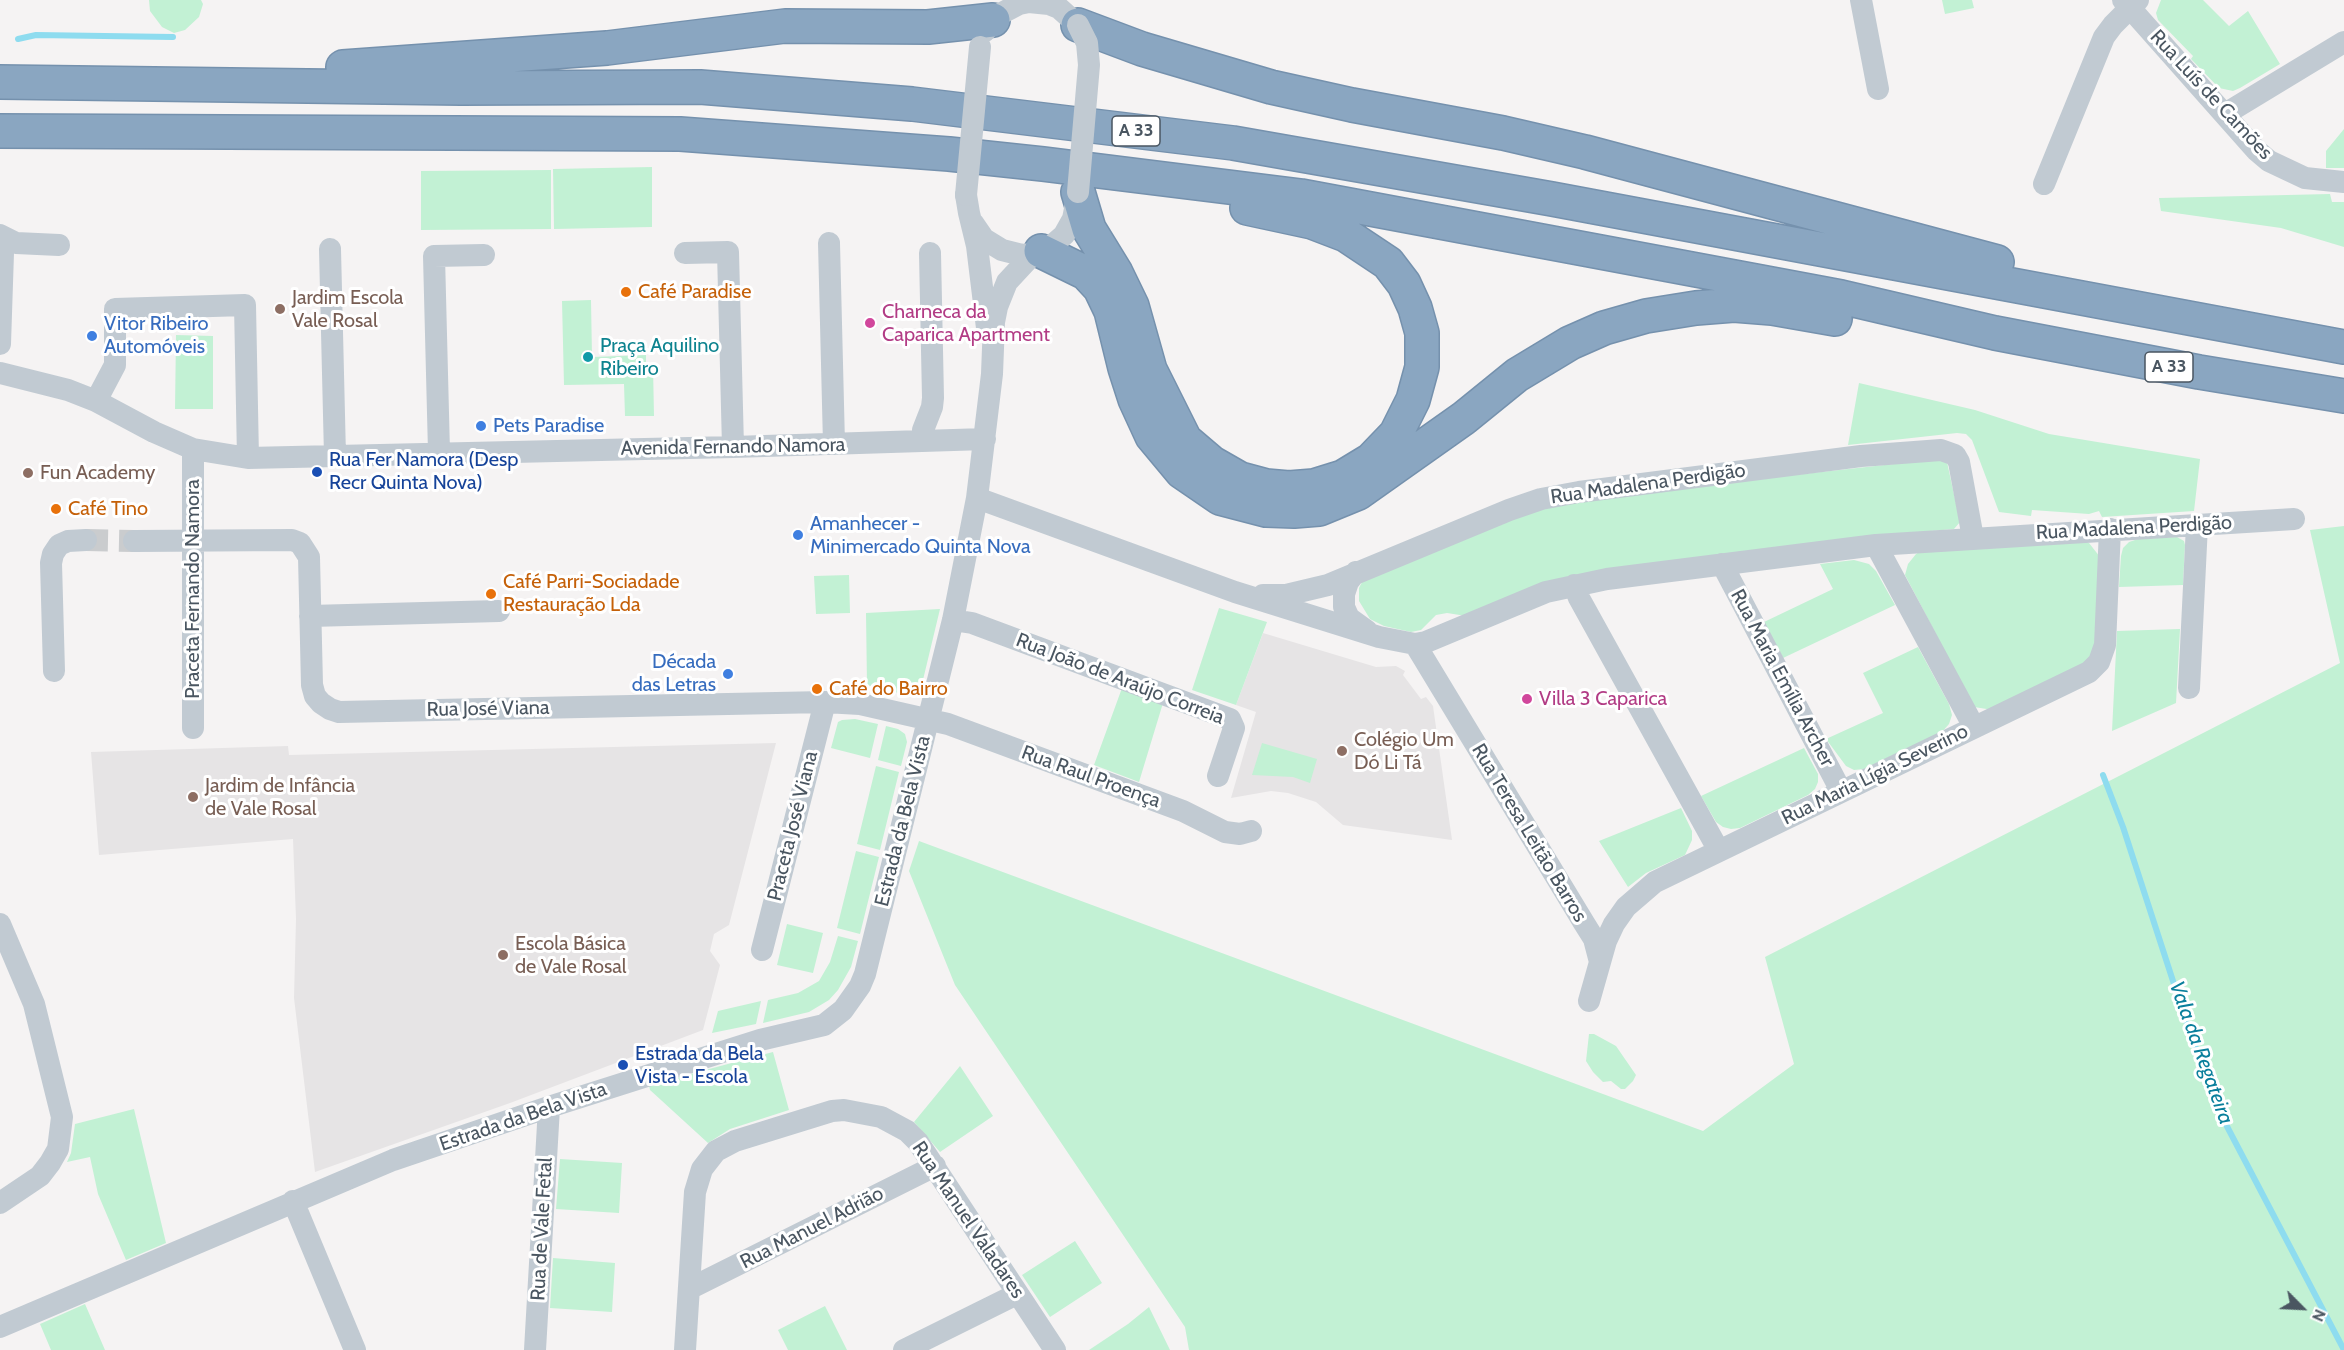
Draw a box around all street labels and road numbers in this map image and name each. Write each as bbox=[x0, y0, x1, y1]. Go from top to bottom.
street label: Rua Luís de Camões bbox=[2145, 25, 2277, 165]
road number: A 33 bbox=[1112, 116, 1160, 146]
road number: A 33 bbox=[2145, 352, 2193, 382]
street label: Avenida Fernando Namora bbox=[620, 433, 846, 461]
street label: Rua Madalena Perdigão bbox=[1549, 458, 1747, 510]
street label: Praceta Fernando Namora bbox=[181, 479, 205, 699]
street label: Rua Madalena Perdigão bbox=[2035, 511, 2233, 545]
street label: Rua Maria Emília Archer bbox=[1725, 585, 1839, 771]
street label: Rua João de Araújo Correia bbox=[1013, 628, 1227, 730]
street label: Rua José Viana bbox=[426, 696, 550, 722]
street label: Rua Maria Lígia Severino bbox=[1778, 719, 1972, 831]
street label: Estrada da Bela Vista bbox=[870, 733, 936, 909]
street label: Rua Teresa Leitão Barros bbox=[1466, 739, 1592, 927]
street label: Rua Raul Proença bbox=[1018, 741, 1164, 813]
street label: Praceta José Viana bbox=[763, 749, 823, 903]
street label: Estrada da Bela Vista bbox=[436, 1077, 610, 1157]
street label: Rua Manuel Valadares bbox=[907, 1137, 1029, 1303]
street label: Rua de Vale Fetal bbox=[526, 1157, 558, 1301]
street label: Rua Manuel Adrião bbox=[736, 1182, 888, 1274]

